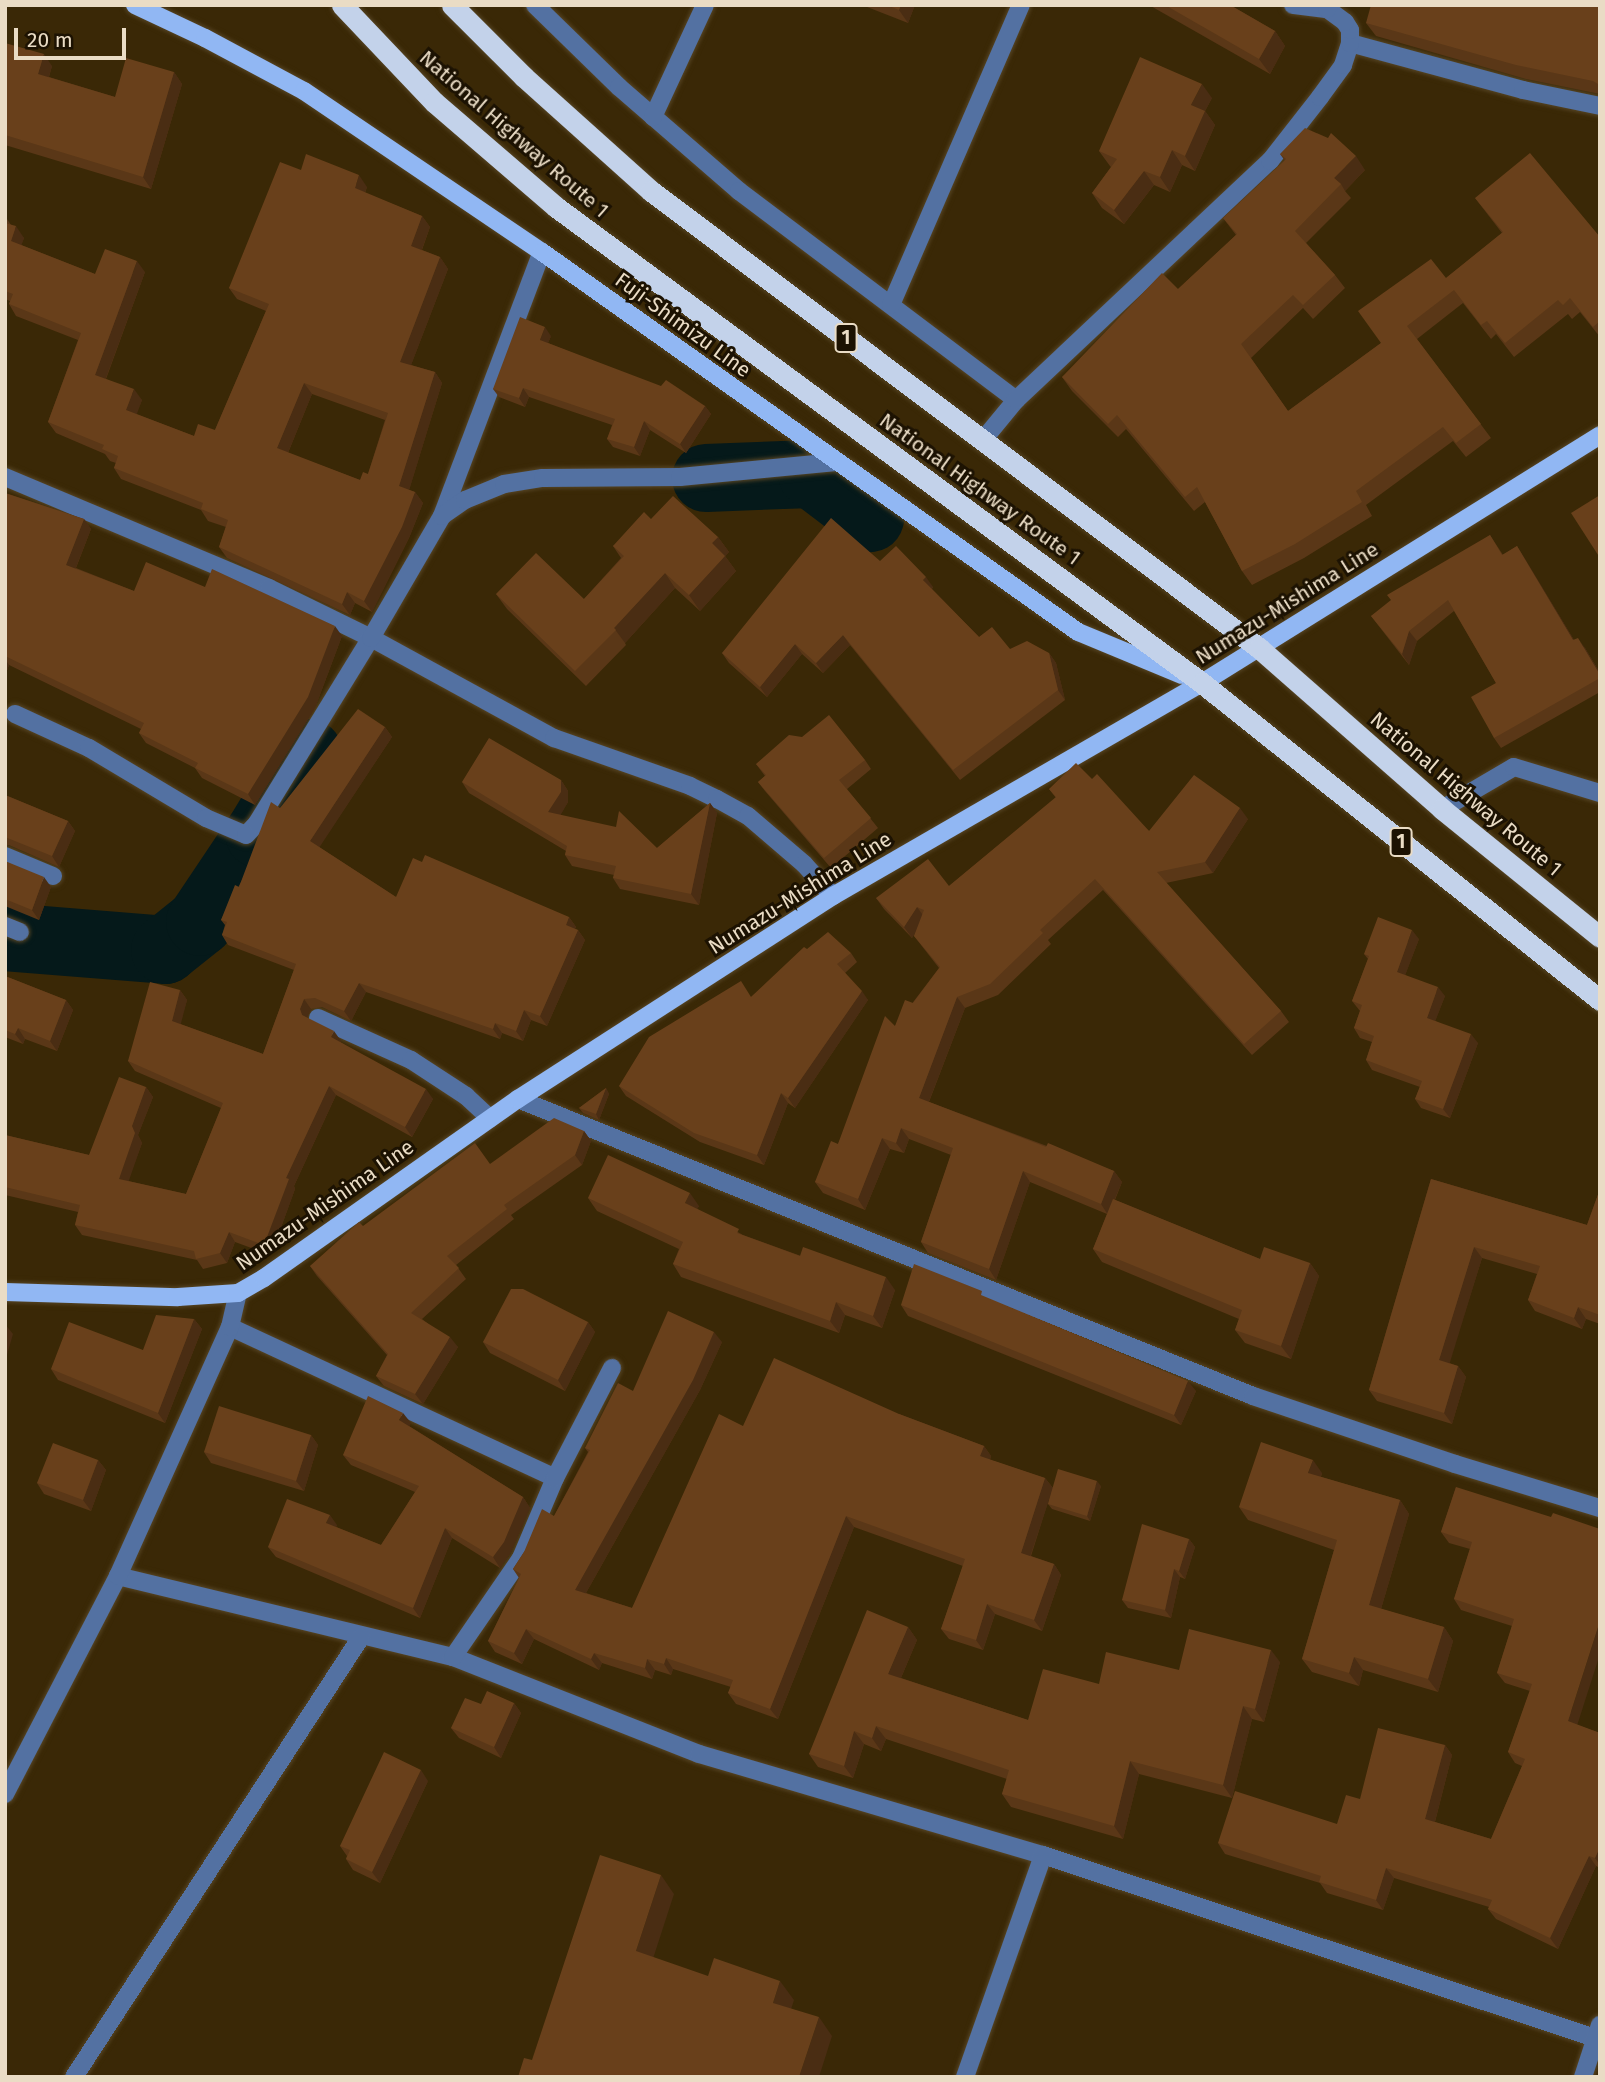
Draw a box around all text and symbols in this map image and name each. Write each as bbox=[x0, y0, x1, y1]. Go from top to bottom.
scale bar bbox=[18, 14, 130, 58]
text: 20 m bbox=[27, 27, 73, 53]
street label: National Highway Route 1 bbox=[414, 45, 614, 223]
street label: Fuji-Shimizu Line bbox=[610, 267, 756, 383]
road number: 1 bbox=[834, 322, 858, 354]
street label: National Highway Route 1 bbox=[875, 408, 1085, 570]
street label: Numazu-Mishima Line bbox=[1191, 536, 1383, 670]
street label: National Highway Route 1 bbox=[1365, 706, 1567, 882]
street label: Numazu-Mishima Line bbox=[704, 826, 896, 960]
road number: 1 bbox=[1389, 827, 1413, 858]
street label: Numazu-Mishima Line bbox=[231, 1134, 419, 1276]

